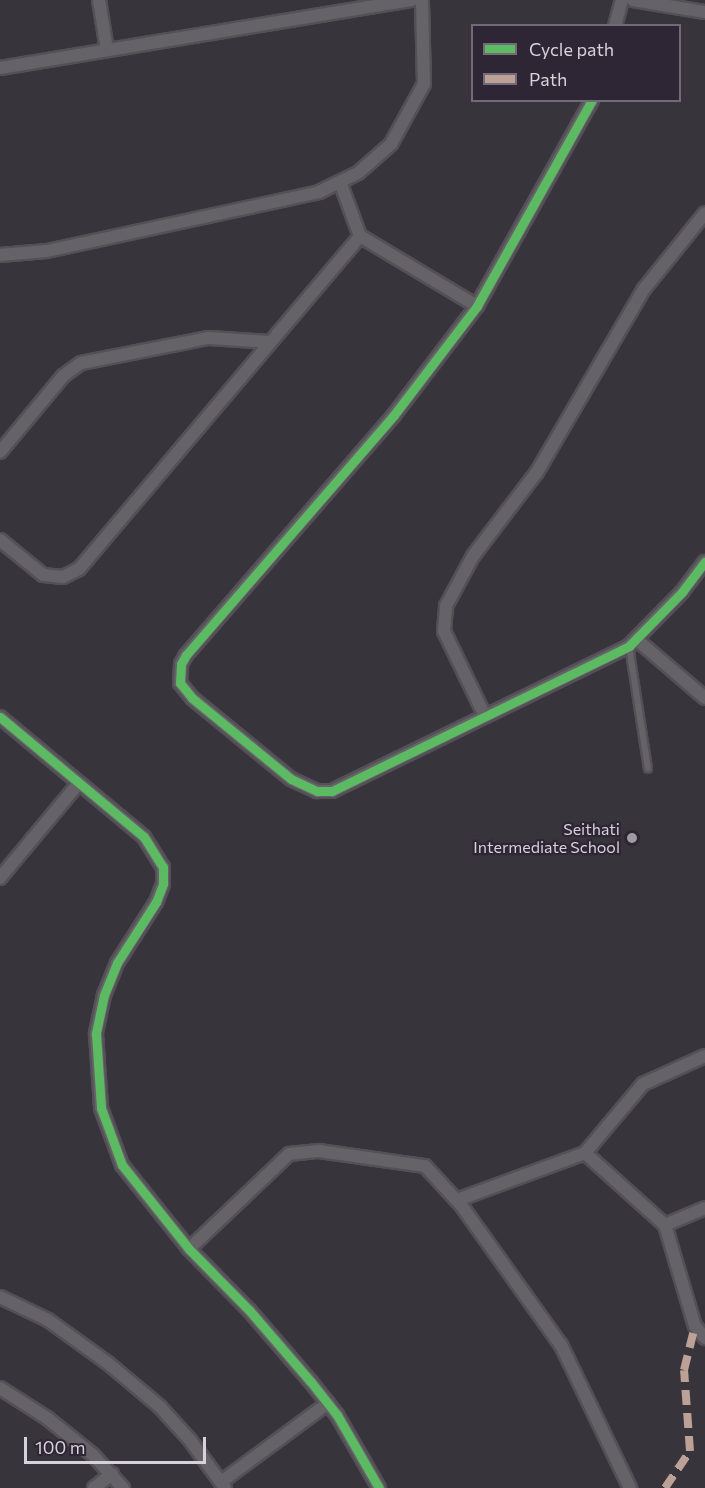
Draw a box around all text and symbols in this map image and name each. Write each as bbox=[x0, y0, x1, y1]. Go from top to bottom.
legend bbox=[471, 24, 681, 102]
text: Cycle path bbox=[529, 38, 614, 60]
text: Path bbox=[529, 68, 567, 90]
place label: Seithati Intermediate School bbox=[473, 819, 620, 857]
marker: Seithati Intermediate School bbox=[625, 831, 639, 845]
scale bar bbox=[27, 1425, 208, 1463]
text: 100 m bbox=[35, 1436, 85, 1458]

